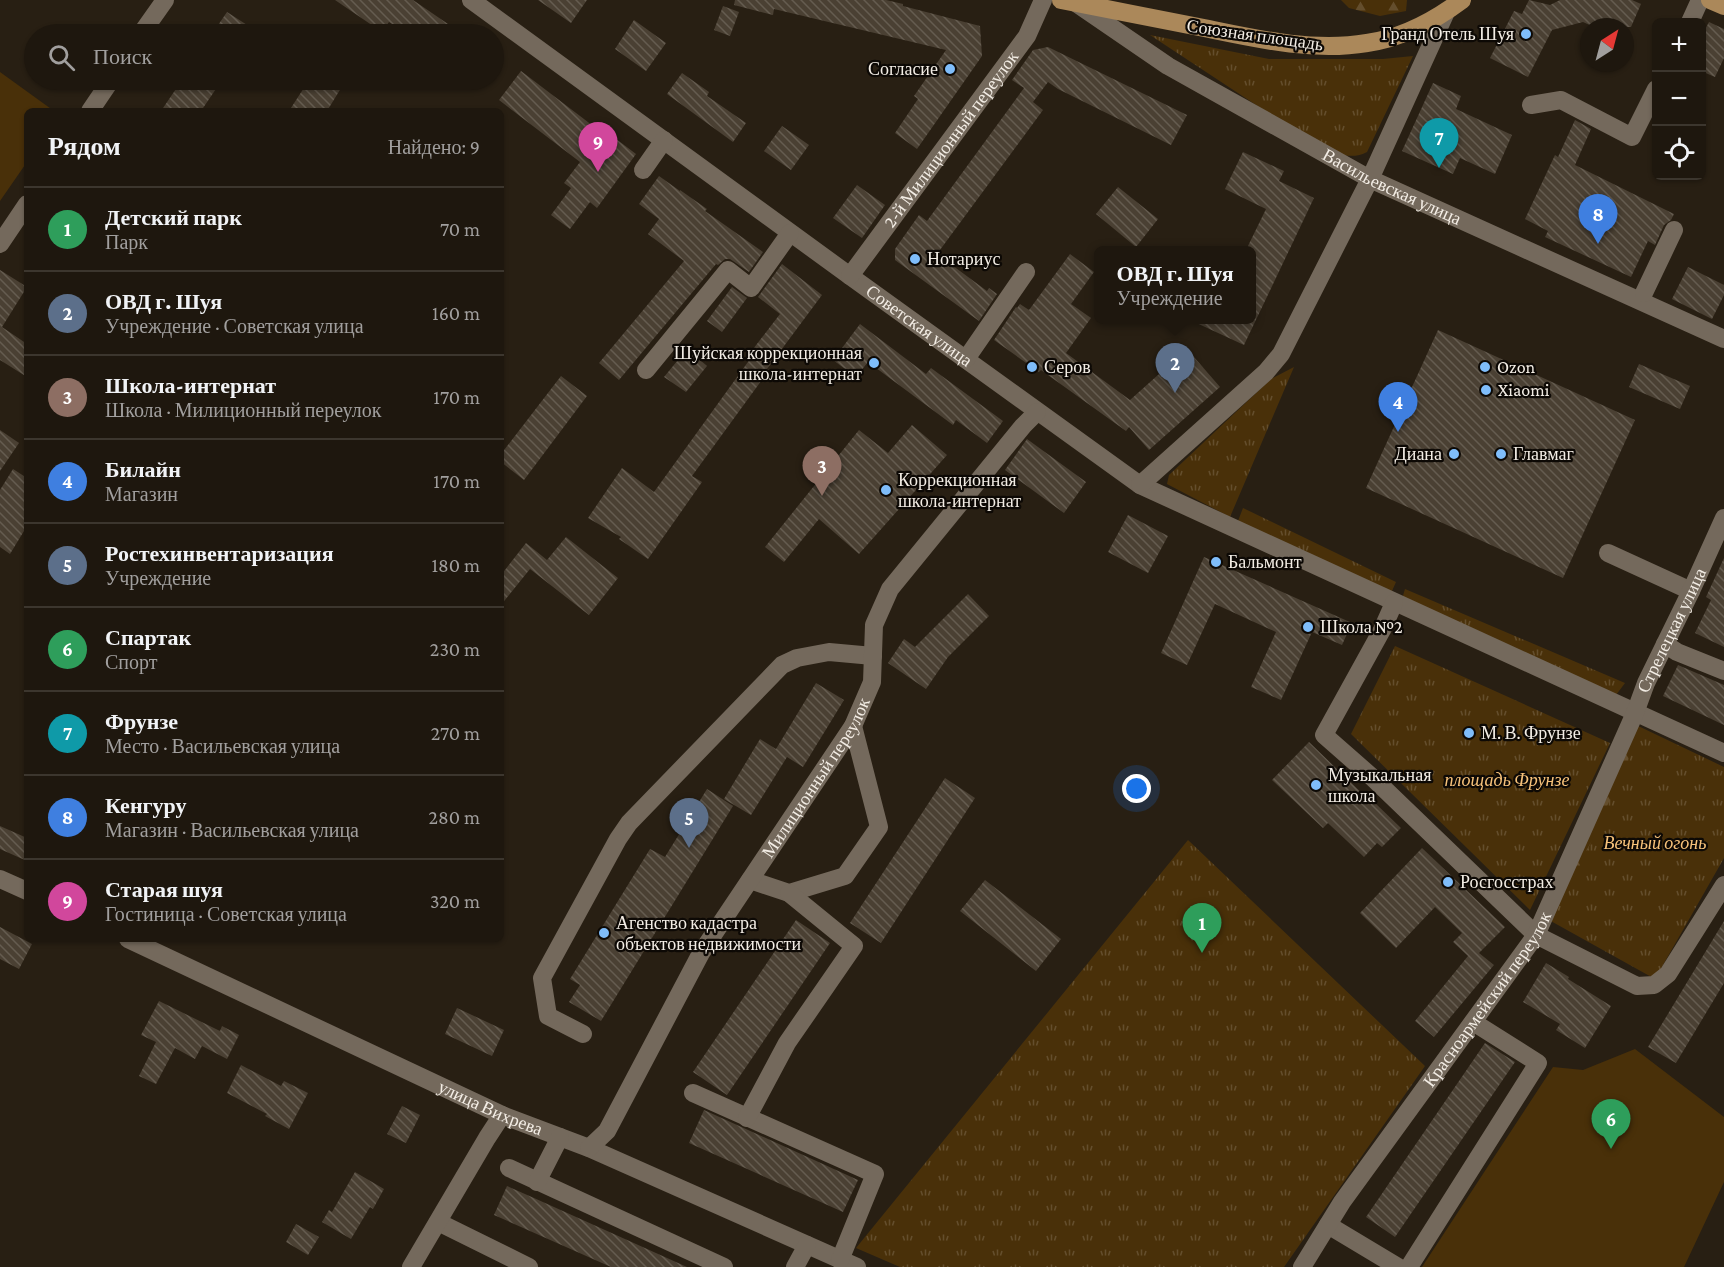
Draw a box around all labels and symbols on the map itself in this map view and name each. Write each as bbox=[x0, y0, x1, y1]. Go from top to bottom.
street label: Союзная площадь bbox=[1185, 16, 1325, 54]
north arrow bbox=[1580, 18, 1634, 72]
place label: Гранд Отель Шуя bbox=[1381, 24, 1514, 44]
marker: Гранд Отель Шуя bbox=[1519, 27, 1533, 41]
street label: 2-й Милиционный переулок bbox=[879, 47, 1023, 231]
place label: Согласие bbox=[868, 59, 938, 79]
marker: Согласие bbox=[943, 62, 957, 76]
pin: 7 bbox=[1420, 118, 1458, 168]
pin: 9 bbox=[578, 122, 618, 172]
street label: Васильевская улица bbox=[1319, 144, 1464, 229]
pin: 8 bbox=[1578, 194, 1618, 244]
place label: Нотариус bbox=[927, 249, 1000, 269]
marker: Нотариус bbox=[908, 252, 922, 266]
street label: Советская улица bbox=[862, 281, 976, 371]
place label: Шуйская коррекционная школа-интернат bbox=[674, 343, 862, 384]
pin: 2 bbox=[1156, 344, 1194, 393]
marker: Шуйская коррекционная школа-интернат bbox=[867, 356, 881, 370]
place label: Серов bbox=[1044, 357, 1091, 377]
place label: Ozon bbox=[1497, 357, 1536, 377]
marker: Серов bbox=[1025, 360, 1039, 374]
marker: Ozon bbox=[1478, 360, 1492, 374]
place label: Xiaomi bbox=[1498, 380, 1550, 400]
pin: 4 bbox=[1378, 382, 1418, 432]
marker: Xiaomi bbox=[1479, 383, 1493, 397]
place label: Диана bbox=[1394, 444, 1442, 464]
place label: Главмаг bbox=[1513, 444, 1574, 464]
pin: 3 bbox=[802, 446, 842, 496]
marker: Диана bbox=[1447, 447, 1461, 461]
marker: Главмаг bbox=[1494, 447, 1508, 461]
place label: Коррекционная школа-интернат bbox=[898, 470, 1021, 511]
marker: Коррекционная школа-интернат bbox=[879, 483, 893, 497]
place label: Бальмонт bbox=[1228, 552, 1302, 572]
marker: Бальмонт bbox=[1209, 555, 1223, 569]
street label: Стрелецкая улица bbox=[1633, 565, 1710, 695]
place label: Школа №2 bbox=[1320, 617, 1403, 637]
marker: Школа №2 bbox=[1301, 620, 1315, 634]
street label: Милиционный переулок bbox=[758, 694, 874, 861]
place label: М. В. Фрунзе bbox=[1481, 723, 1581, 743]
marker: М. В. Фрунзе bbox=[1462, 726, 1476, 740]
place label: Музыкальная школа bbox=[1328, 765, 1431, 806]
park label: площадь Фрунзе bbox=[1445, 770, 1569, 790]
your location bbox=[1122, 774, 1151, 803]
marker: Музыкальная школа bbox=[1309, 778, 1323, 792]
pin: 5 bbox=[670, 798, 708, 848]
park label: Вечный огонь bbox=[1604, 833, 1706, 853]
place label: Росгосстрах bbox=[1460, 872, 1553, 892]
marker: Росгосстрах bbox=[1441, 875, 1455, 889]
pin: 1 bbox=[1182, 904, 1222, 953]
street label: Красноармейский переулок bbox=[1419, 908, 1555, 1091]
place label: Агенство кадастра объектов недвижимости bbox=[616, 913, 801, 954]
marker: Агенство кадастра объектов недвижимости bbox=[597, 926, 611, 940]
street label: улица Вихрева bbox=[435, 1076, 545, 1139]
pin: 6 bbox=[1592, 1100, 1630, 1149]

